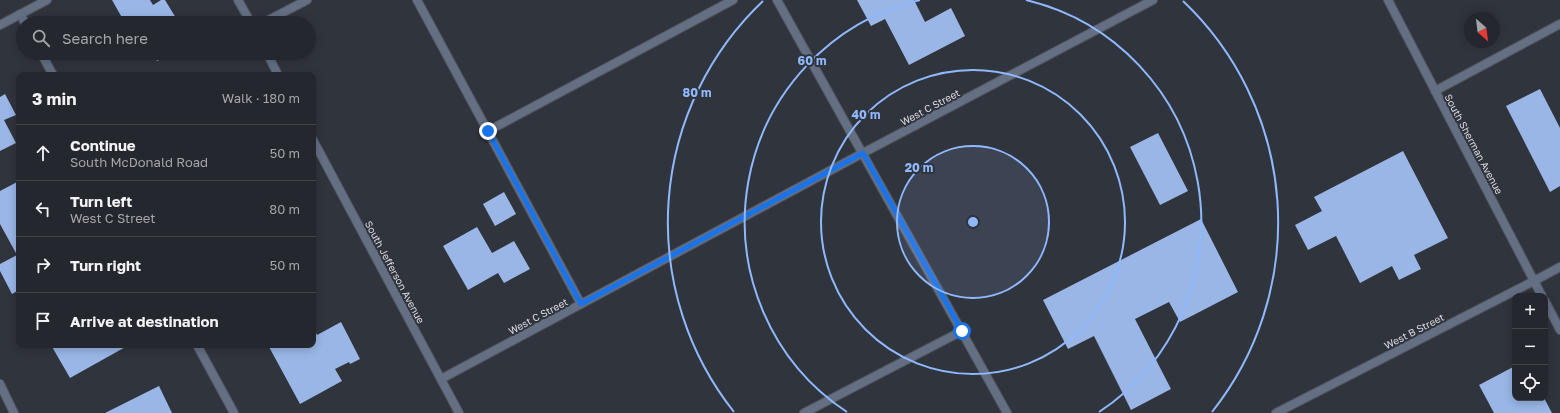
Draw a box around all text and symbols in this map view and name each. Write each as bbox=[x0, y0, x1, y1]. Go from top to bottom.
north arrow bbox=[1464, 12, 1500, 48]
search box bbox=[16, 16, 316, 60]
icon: search bbox=[30, 27, 52, 49]
text: Search here bbox=[62, 29, 148, 47]
text: 60 m bbox=[798, 53, 826, 68]
text: 80 m bbox=[683, 85, 711, 100]
street label: West C Street bbox=[898, 86, 962, 128]
text: 3 min bbox=[32, 88, 76, 109]
text: Walk · 180 m bbox=[222, 90, 300, 106]
street label: South Sherman Avenue bbox=[1442, 92, 1506, 196]
text: 40 m bbox=[852, 107, 880, 122]
route end bbox=[479, 122, 497, 140]
text: Continue bbox=[70, 136, 136, 154]
icon: ahead bbox=[32, 142, 54, 164]
text: 50 m bbox=[270, 145, 300, 161]
text: South McDonald Road bbox=[70, 154, 208, 170]
text: 20 m bbox=[905, 160, 933, 175]
text: Turn left bbox=[70, 192, 132, 210]
icon: left bbox=[32, 198, 54, 220]
text: 80 m bbox=[269, 201, 300, 217]
text: West C Street bbox=[70, 210, 155, 226]
centre of rings bbox=[966, 215, 980, 229]
street label: South Jefferson Avenue bbox=[363, 219, 427, 326]
icon: right bbox=[32, 254, 54, 276]
text: Turn right bbox=[70, 256, 141, 274]
text: 50 m bbox=[270, 257, 300, 273]
map controls bbox=[1512, 293, 1548, 401]
button: + bbox=[1512, 293, 1548, 329]
street label: West C Street bbox=[506, 295, 570, 337]
icon: arrive bbox=[32, 310, 54, 332]
street label: West B Street bbox=[1382, 311, 1446, 351]
text: Arrive at destination bbox=[70, 312, 219, 330]
route start bbox=[953, 322, 971, 340]
button: − bbox=[1512, 329, 1548, 365]
button: locate bbox=[1512, 365, 1548, 401]

